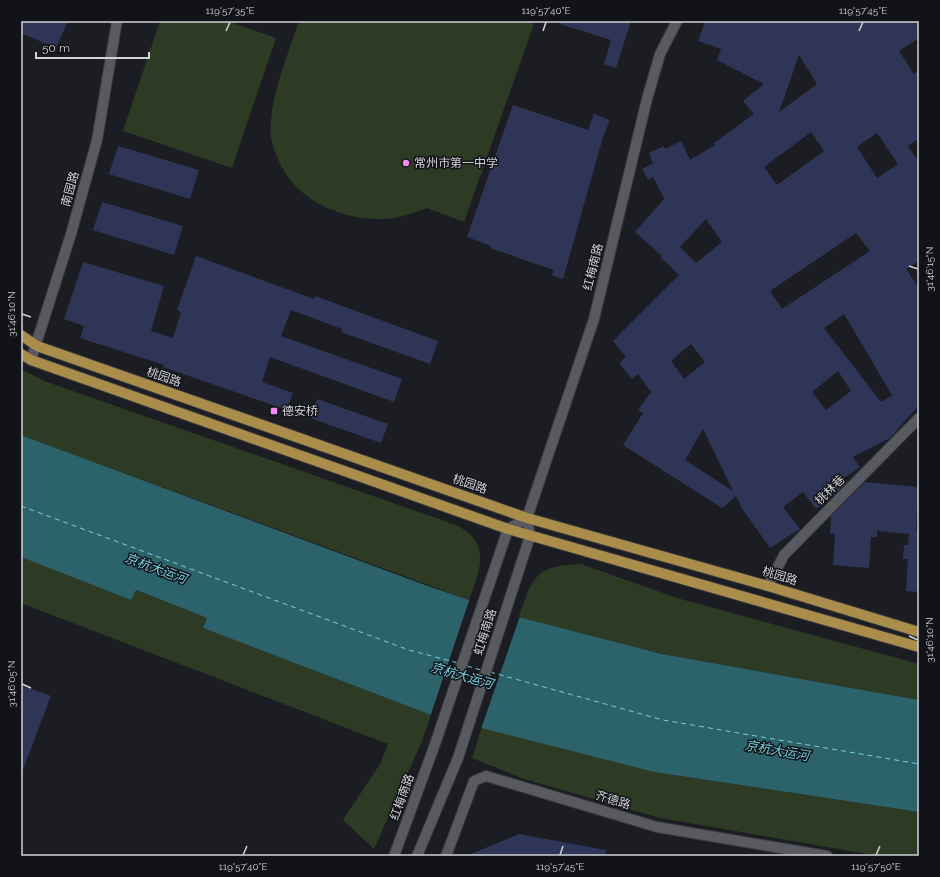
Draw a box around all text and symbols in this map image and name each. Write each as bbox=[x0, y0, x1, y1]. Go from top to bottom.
text: 119°57'35"E bbox=[205, 5, 255, 16]
text: 119°57'40"E bbox=[521, 5, 571, 16]
text: 119°57'45"E bbox=[839, 5, 887, 16]
scale bar bbox=[36, 34, 149, 60]
text: 50 m bbox=[42, 41, 70, 55]
place label: 常州市第一中学 bbox=[414, 156, 498, 170]
marker: 常州市第一中学 bbox=[401, 158, 411, 168]
street label: 南园路 bbox=[58, 170, 82, 208]
street label: 红梅南路 bbox=[580, 242, 606, 292]
text: 31°46'15"N bbox=[924, 246, 935, 292]
text: 31°46'10"N bbox=[6, 291, 17, 337]
street label: 桃园路 bbox=[145, 365, 183, 389]
place label: 德安桥 bbox=[282, 404, 318, 418]
marker: 德安桥 bbox=[269, 406, 279, 416]
street label: 桃园路 bbox=[451, 472, 489, 496]
street label: 桃林巷 bbox=[812, 472, 848, 508]
water label: 京杭大运河 bbox=[123, 550, 192, 588]
street label: 桃园路 bbox=[761, 564, 799, 588]
street label: 虹梅南路 bbox=[471, 607, 499, 657]
text: 31°46'10"N bbox=[924, 617, 935, 663]
water label: 京杭大运河 bbox=[429, 659, 498, 692]
text: 31°46'05"N bbox=[6, 661, 17, 707]
water label: 京杭大运河 bbox=[744, 737, 813, 764]
street label: 红梅南路 bbox=[387, 772, 417, 822]
street label: 齐德路 bbox=[594, 788, 632, 812]
text: 119°57'40"E bbox=[218, 861, 268, 872]
text: 119°57'45"E bbox=[536, 861, 584, 872]
text: 119°57'50"E bbox=[851, 861, 901, 872]

